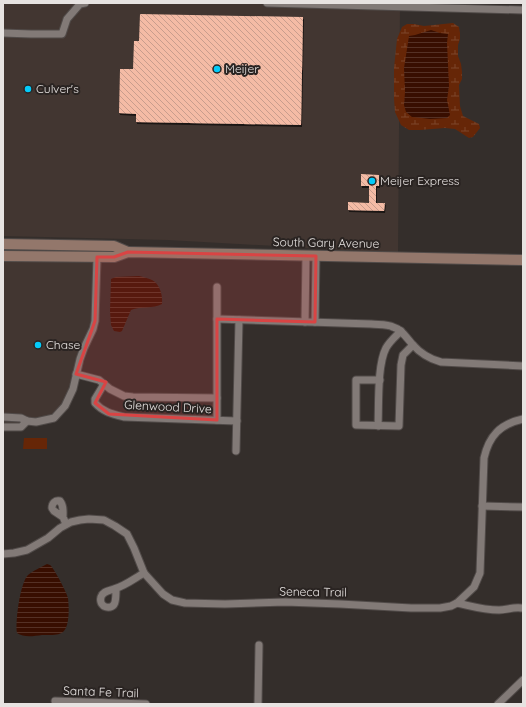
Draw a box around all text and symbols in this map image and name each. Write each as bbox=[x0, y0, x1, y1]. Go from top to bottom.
place label: Meijer bbox=[225, 61, 259, 76]
marker: Meijer bbox=[212, 64, 222, 74]
place label: Culver's bbox=[36, 81, 79, 96]
marker: Culver's bbox=[23, 84, 33, 94]
place label: Meijer Express bbox=[380, 173, 460, 188]
marker: Meijer Express bbox=[367, 176, 377, 186]
street label: South Gary Avenue bbox=[273, 234, 380, 251]
place label: Chase bbox=[46, 337, 81, 352]
marker: Chase bbox=[33, 340, 43, 350]
street label: Glenwood Drive bbox=[124, 397, 212, 416]
street label: Seneca Trail bbox=[279, 583, 347, 600]
street label: Santa Fe Trail bbox=[63, 683, 139, 700]

